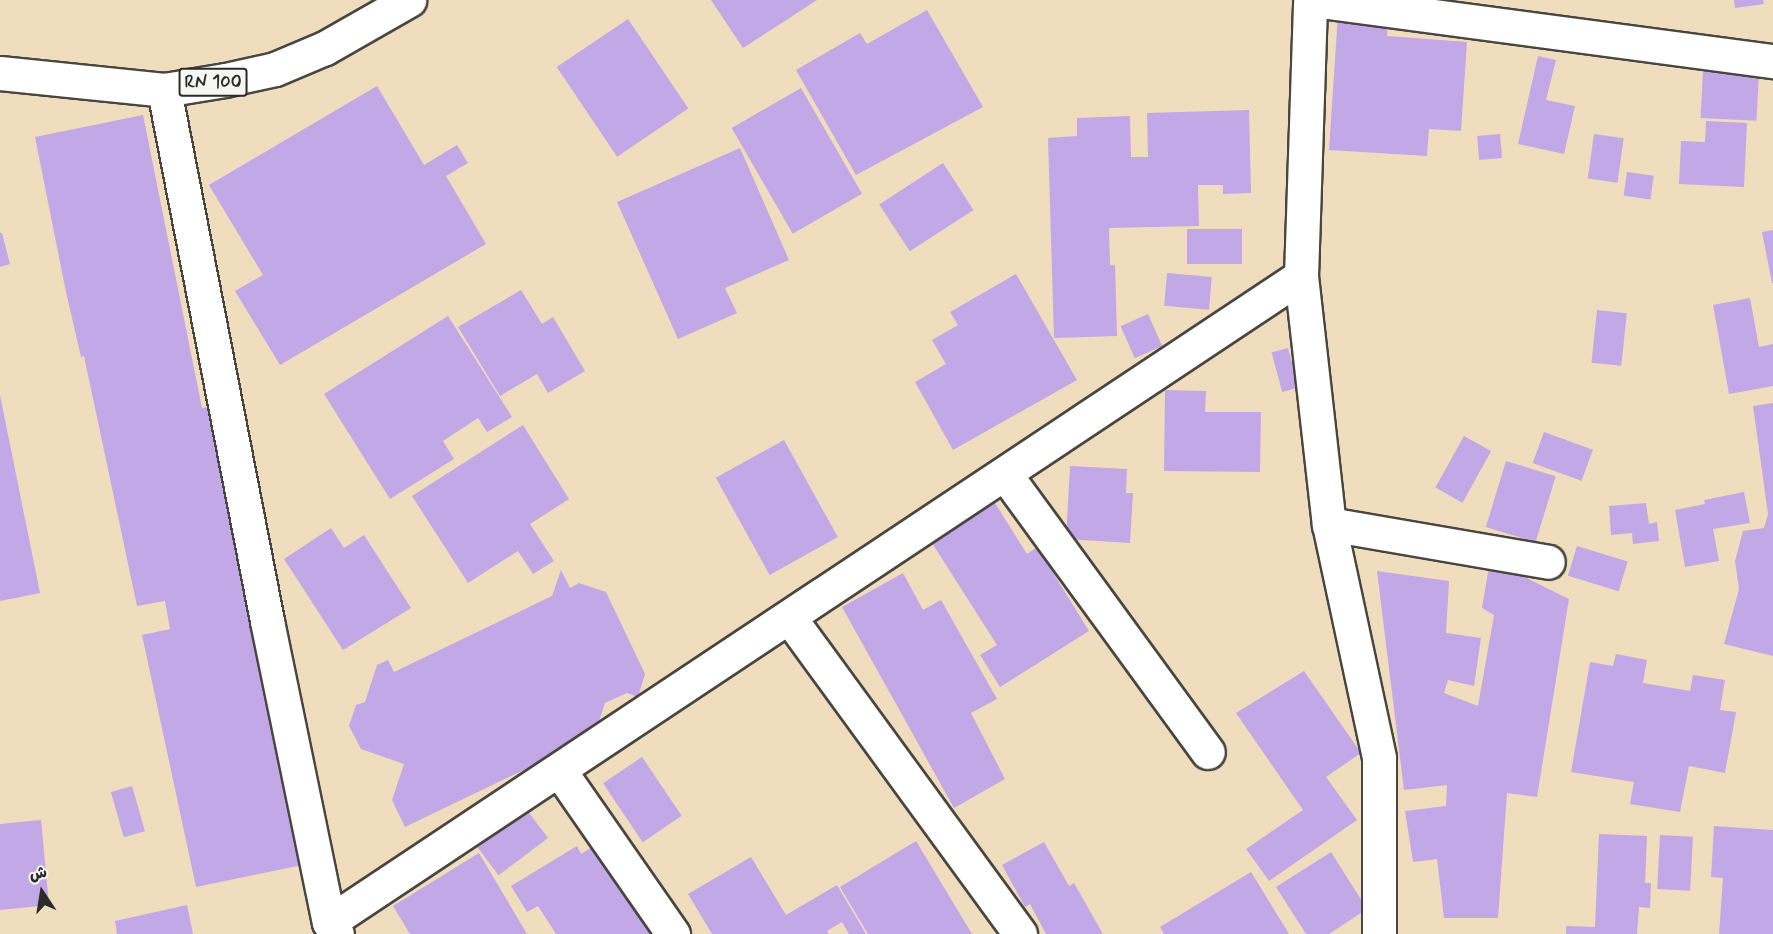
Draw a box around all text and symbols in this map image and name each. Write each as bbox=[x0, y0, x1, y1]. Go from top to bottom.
road number: RN 100 bbox=[178, 67, 248, 97]
north arrow bbox=[12, 862, 72, 922]
text: ش bbox=[27, 862, 49, 886]

